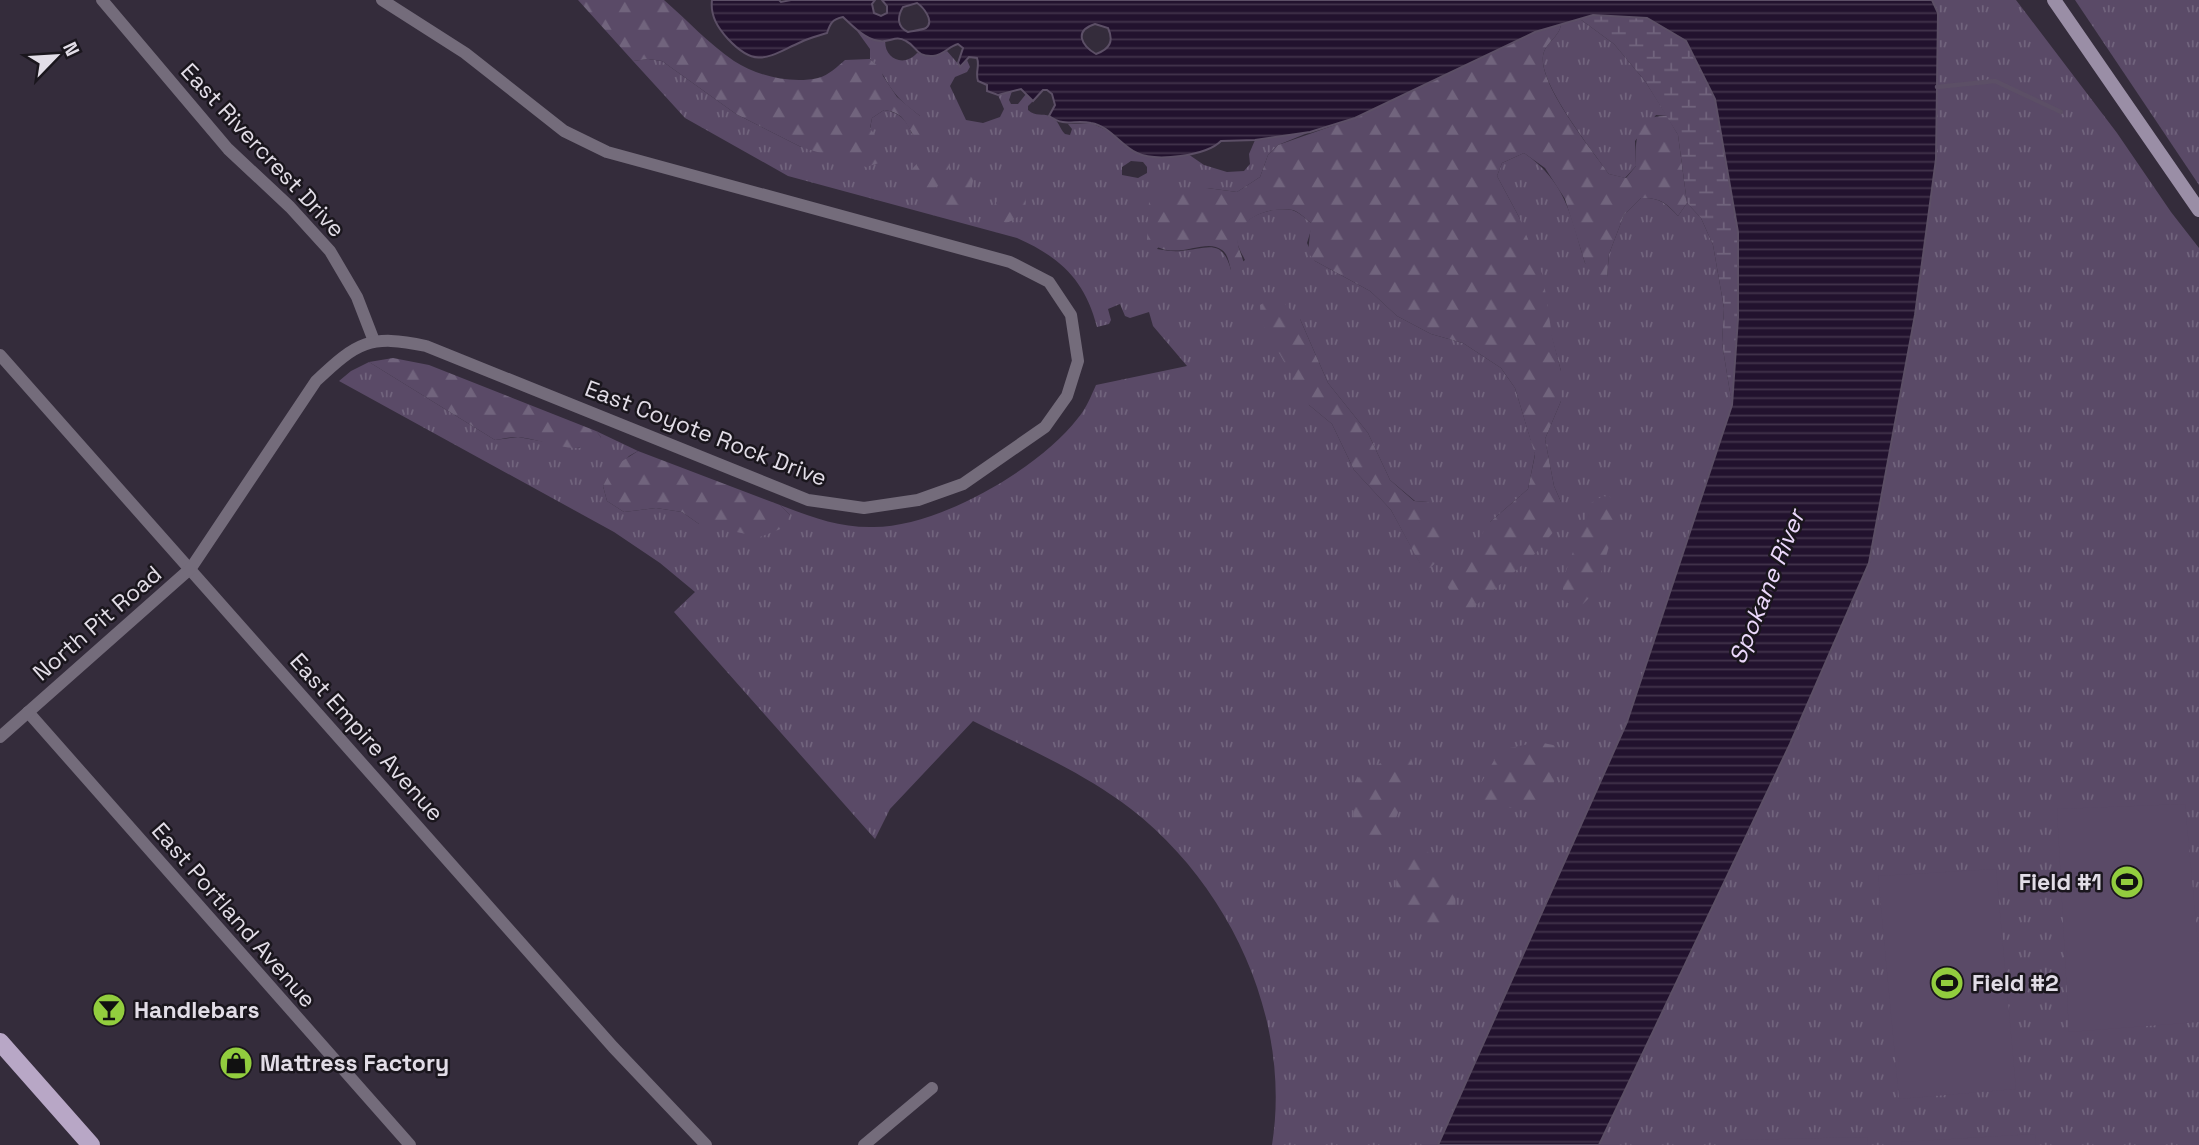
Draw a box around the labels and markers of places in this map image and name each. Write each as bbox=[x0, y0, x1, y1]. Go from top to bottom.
sports icon: Field #1 bbox=[2108, 863, 2146, 901]
place label: Field #1 bbox=[2019, 867, 2102, 897]
sports icon: Field #2 bbox=[1928, 964, 1966, 1002]
place label: Field #2 bbox=[1972, 968, 2059, 998]
bar icon: Handlebars bbox=[90, 991, 128, 1029]
place label: Handlebars bbox=[134, 995, 259, 1025]
shop icon: Mattress Factory bbox=[217, 1044, 255, 1082]
place label: Mattress Factory bbox=[260, 1048, 449, 1078]

